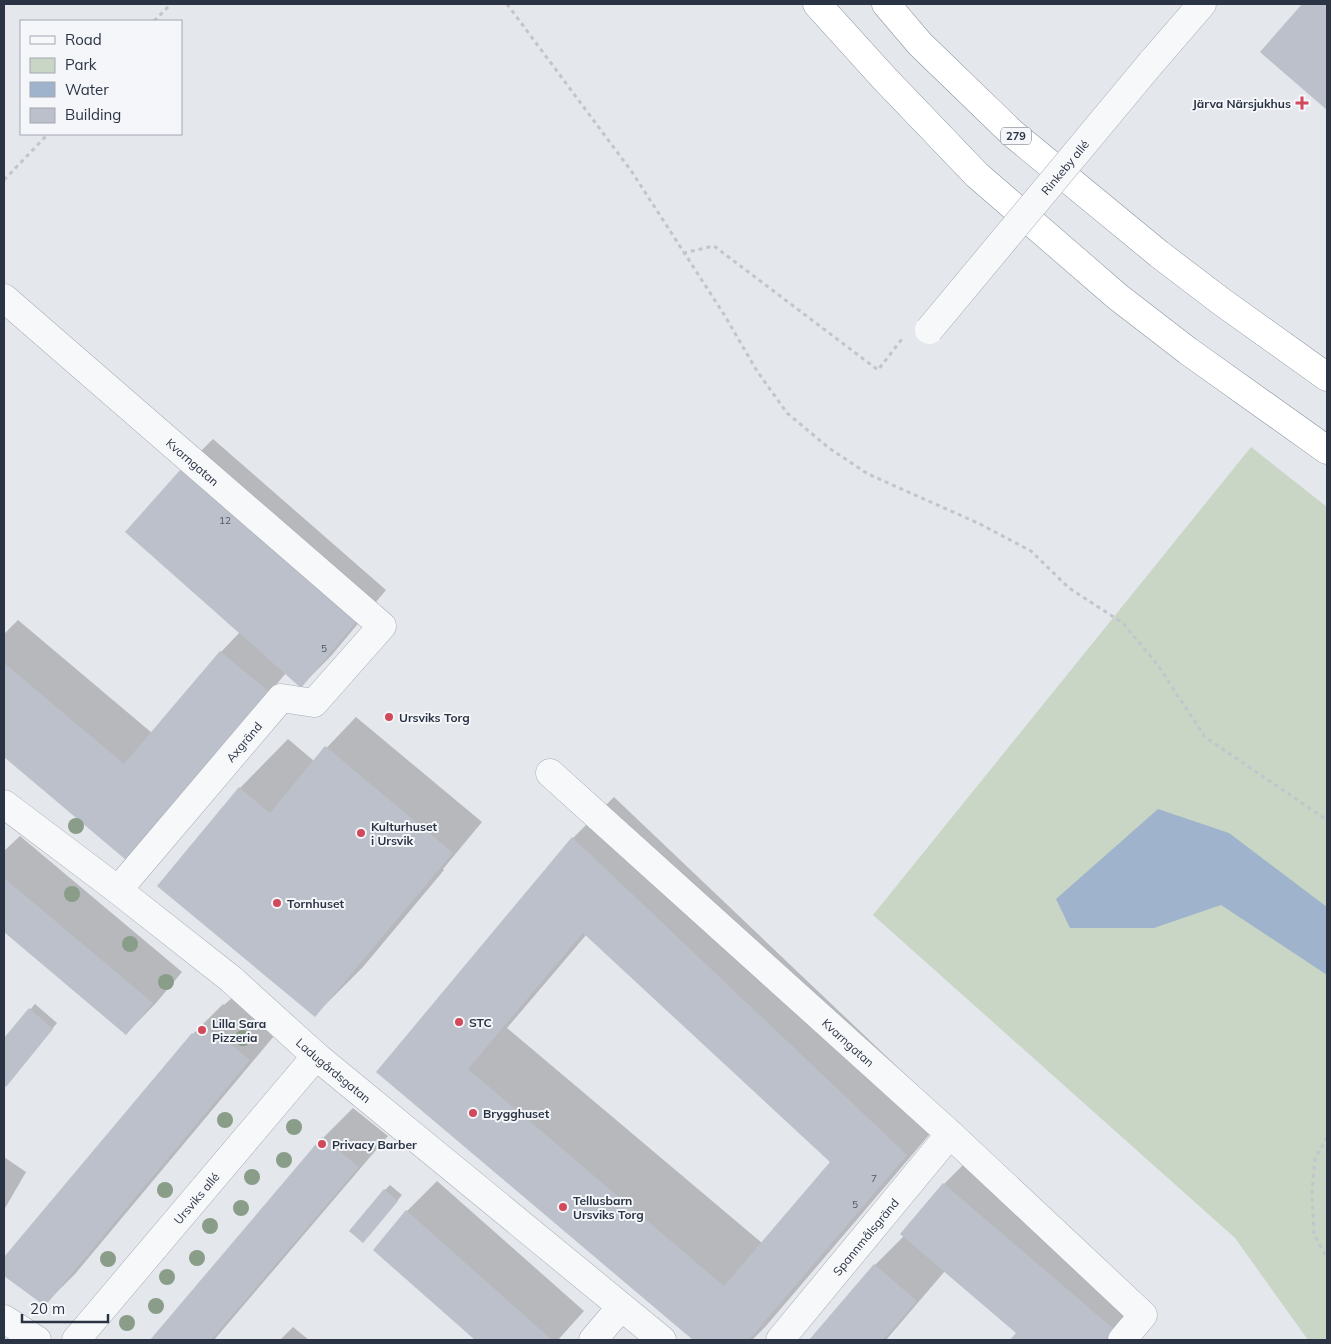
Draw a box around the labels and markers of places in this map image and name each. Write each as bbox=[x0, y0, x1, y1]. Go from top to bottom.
place label: Järva Närsjukhus bbox=[1193, 96, 1291, 111]
marker: Järva Närsjukhus bbox=[1295, 96, 1309, 110]
place label: Ursviks Torg bbox=[399, 710, 470, 725]
marker: Ursviks Torg bbox=[383, 711, 395, 723]
place label: Kulturhuset i Ursvik bbox=[371, 819, 438, 848]
marker: Kulturhuset i Ursvik bbox=[355, 827, 367, 839]
place label: Tornhuset bbox=[287, 896, 345, 911]
marker: Tornhuset bbox=[271, 897, 283, 909]
place label: STC bbox=[469, 1015, 492, 1030]
place label: Lilla Sara Pizzeria bbox=[212, 1016, 266, 1045]
marker: STC bbox=[453, 1016, 465, 1028]
marker: Lilla Sara Pizzeria bbox=[196, 1024, 208, 1036]
place label: Brygghuset bbox=[483, 1106, 550, 1121]
marker: Brygghuset bbox=[467, 1107, 479, 1119]
place label: Privacy Barber bbox=[332, 1137, 417, 1152]
marker: Privacy Barber bbox=[316, 1138, 328, 1150]
place label: Tellusbarn Ursviks Torg bbox=[573, 1193, 644, 1222]
marker: Tellusbarn Ursviks Torg bbox=[557, 1201, 569, 1213]

